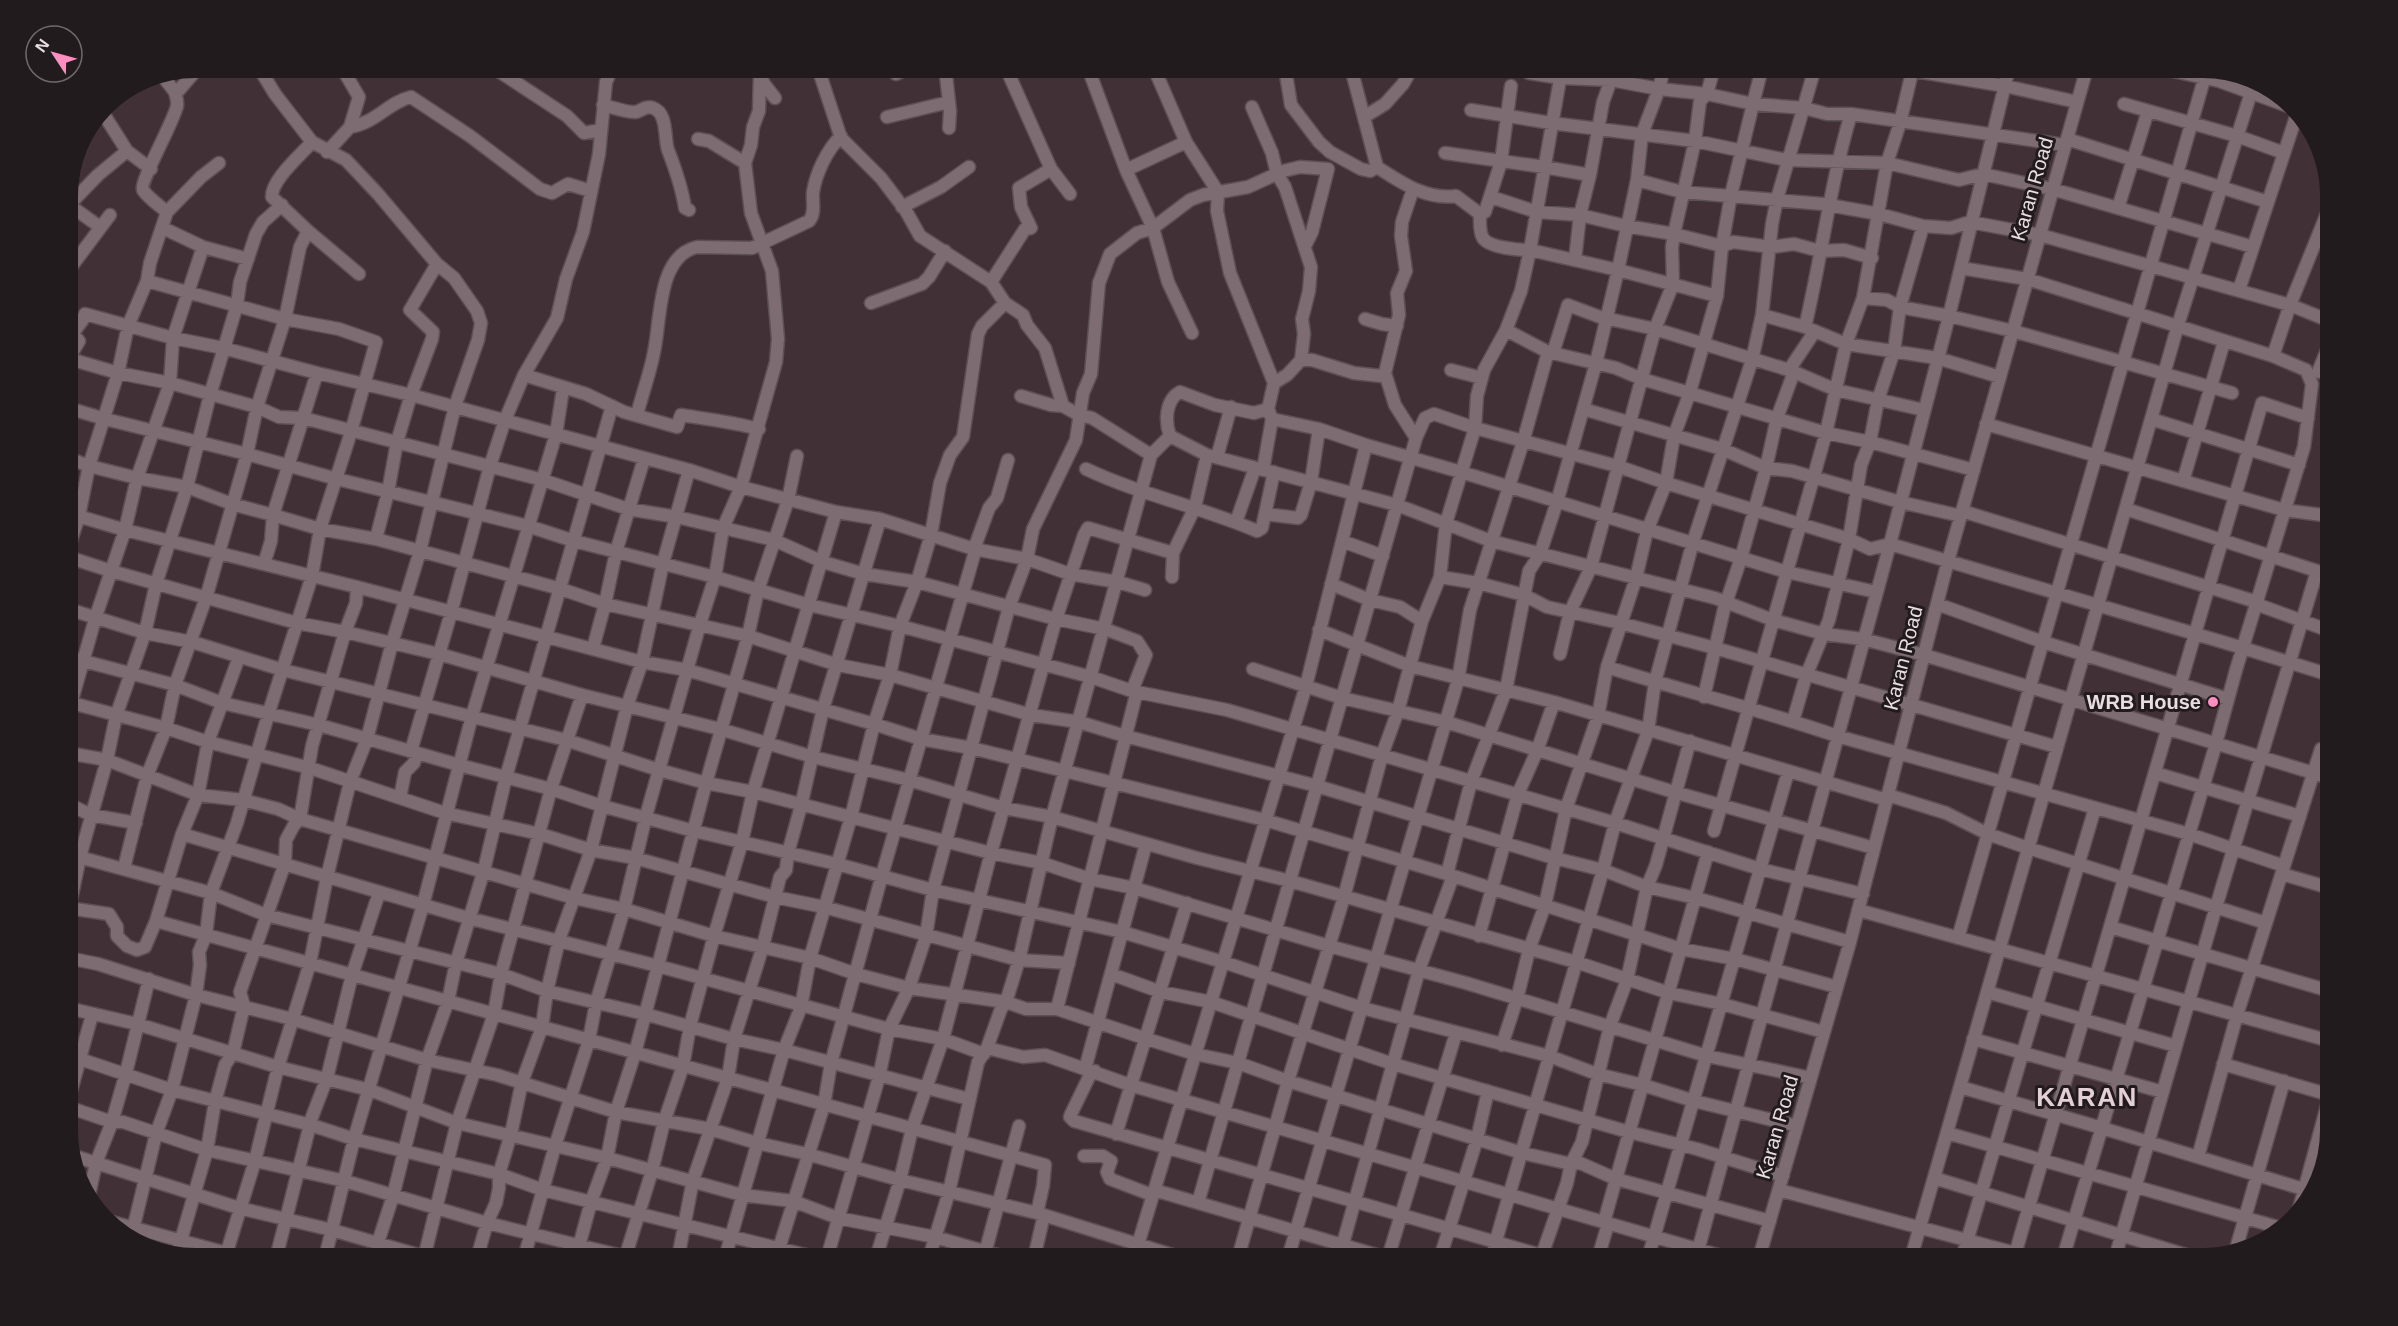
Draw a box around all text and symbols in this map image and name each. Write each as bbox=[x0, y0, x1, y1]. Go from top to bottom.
north arrow bbox=[24, 24, 84, 84]
text: N bbox=[32, 36, 53, 55]
street label: Karan Road bbox=[2007, 135, 2057, 243]
street label: Karan Road bbox=[1879, 604, 1927, 712]
place label: WRB House bbox=[2087, 691, 2201, 713]
marker: WRB House bbox=[2206, 695, 2220, 709]
street label: Karan Road bbox=[1752, 1073, 1802, 1181]
district label: KARAN bbox=[2036, 1082, 2138, 1112]

